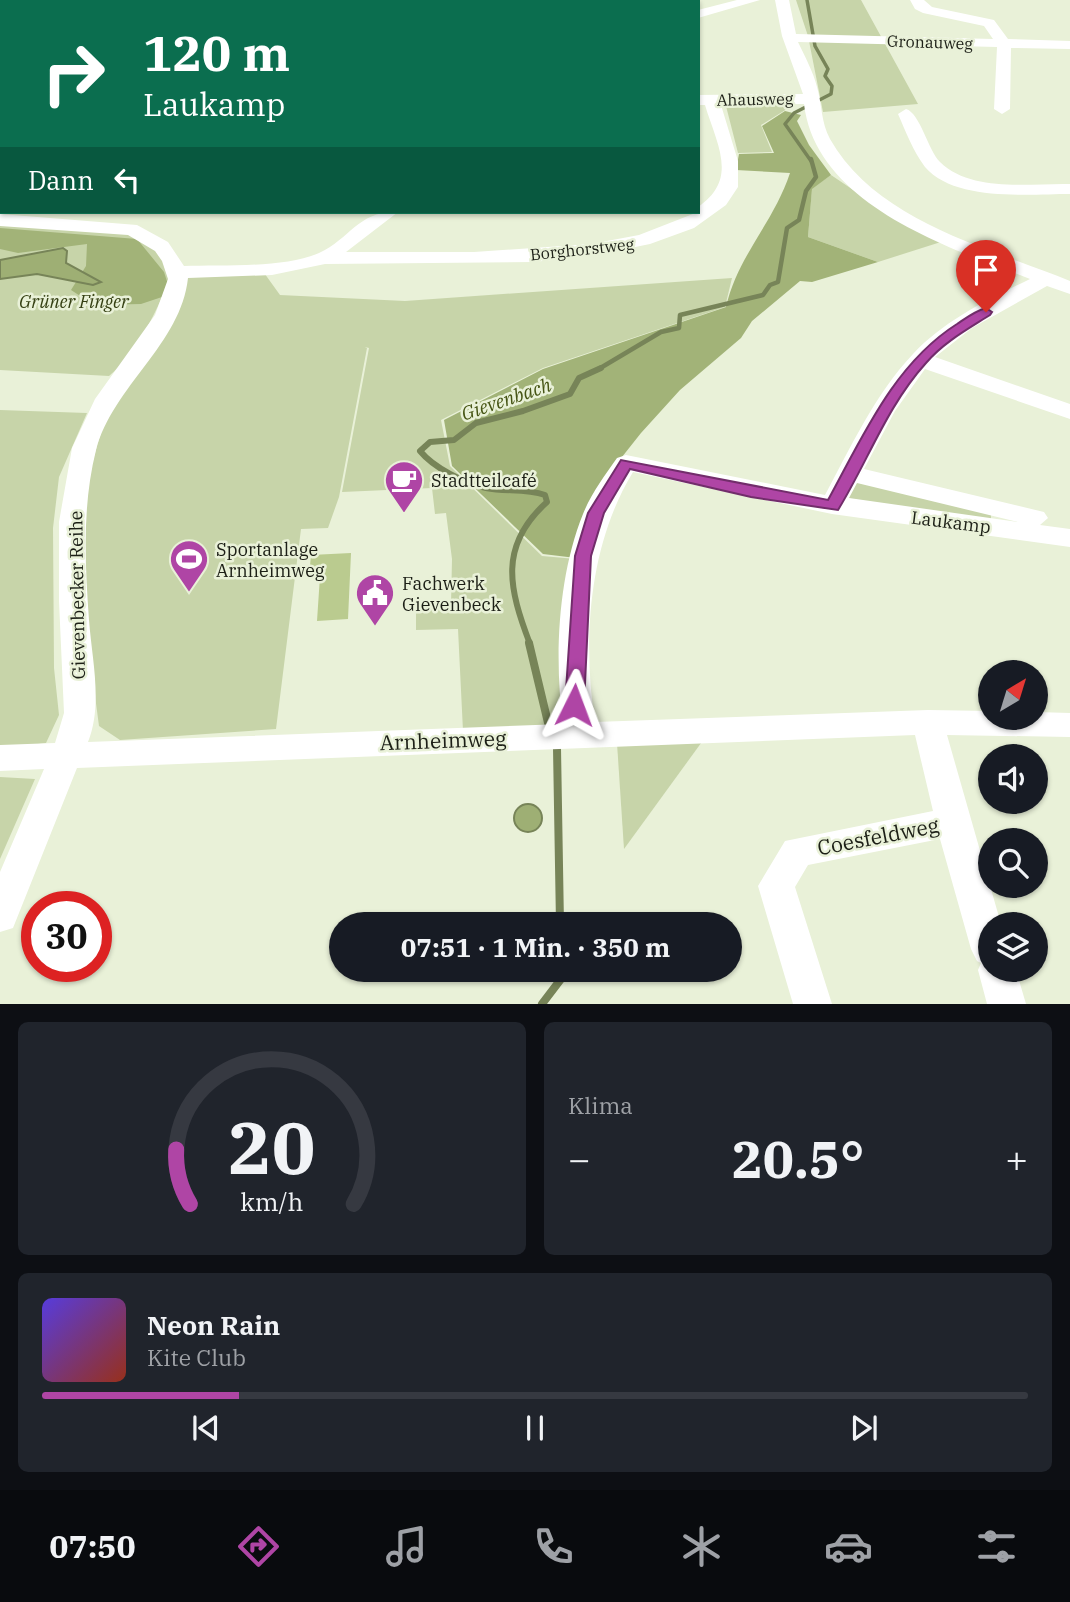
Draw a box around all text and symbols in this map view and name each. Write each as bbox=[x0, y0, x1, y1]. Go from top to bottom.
text: 120 m bbox=[143, 21, 290, 84]
icon: right bbox=[28, 28, 119, 119]
street label: Gronauweg bbox=[887, 31, 974, 54]
text: Laukamp bbox=[143, 83, 285, 125]
street label: Ahausweg bbox=[716, 88, 794, 110]
icon: left bbox=[108, 161, 146, 199]
text: Dann bbox=[28, 163, 94, 197]
street label: Borghorstweg bbox=[529, 234, 635, 264]
pin bbox=[956, 240, 1016, 312]
icon: arrive bbox=[967, 251, 1005, 289]
park label: Grüner Finger bbox=[19, 290, 130, 313]
water label: Gievenbach bbox=[458, 372, 555, 426]
cafe icon: Stadtteilcafé bbox=[383, 459, 425, 514]
place label: Stadtteilcafé bbox=[431, 469, 537, 492]
street label: Laukamp bbox=[910, 506, 992, 538]
street label: Gievenbecker Reihe bbox=[64, 510, 90, 680]
sports icon: Sportanlage Arnheimweg bbox=[168, 538, 210, 593]
place label: Sportanlage Arnheimweg bbox=[216, 538, 325, 582]
public building icon: Fachwerk Gievenbeck bbox=[354, 572, 396, 627]
place label: Fachwerk Gievenbeck bbox=[402, 572, 502, 616]
north arrow bbox=[978, 660, 1048, 730]
map controls bbox=[978, 660, 1048, 982]
position arrow bbox=[537, 668, 611, 742]
street label: Arnheimweg bbox=[379, 724, 507, 756]
button: sound bbox=[978, 744, 1048, 814]
street label: Coesfeldweg bbox=[815, 810, 942, 861]
button: search bbox=[978, 828, 1048, 898]
speed limit sign: 30 bbox=[21, 891, 112, 982]
button: layers bbox=[978, 912, 1048, 982]
text: 07:51 · 1 Min. · 350 m bbox=[401, 930, 670, 964]
text: Klima bbox=[568, 1090, 633, 1120]
text: 20 bbox=[228, 1100, 316, 1195]
text: 20.5° bbox=[732, 1125, 864, 1192]
text: − bbox=[568, 1134, 591, 1183]
text: + bbox=[1005, 1134, 1028, 1183]
text: km/h bbox=[240, 1185, 304, 1218]
text: Neon Rain bbox=[147, 1308, 280, 1342]
text: Kite Club bbox=[147, 1342, 246, 1372]
icon: previous bbox=[187, 1409, 225, 1447]
icon: pause bbox=[516, 1409, 554, 1447]
icon: next bbox=[845, 1409, 883, 1447]
icon: directions bbox=[234, 1522, 283, 1571]
icon: music bbox=[382, 1522, 431, 1571]
icon: phone bbox=[529, 1522, 578, 1571]
icon: climate bbox=[677, 1522, 726, 1571]
icon: car bbox=[824, 1522, 873, 1571]
icon: filters bbox=[972, 1522, 1021, 1571]
text: 07:50 bbox=[49, 1525, 136, 1567]

